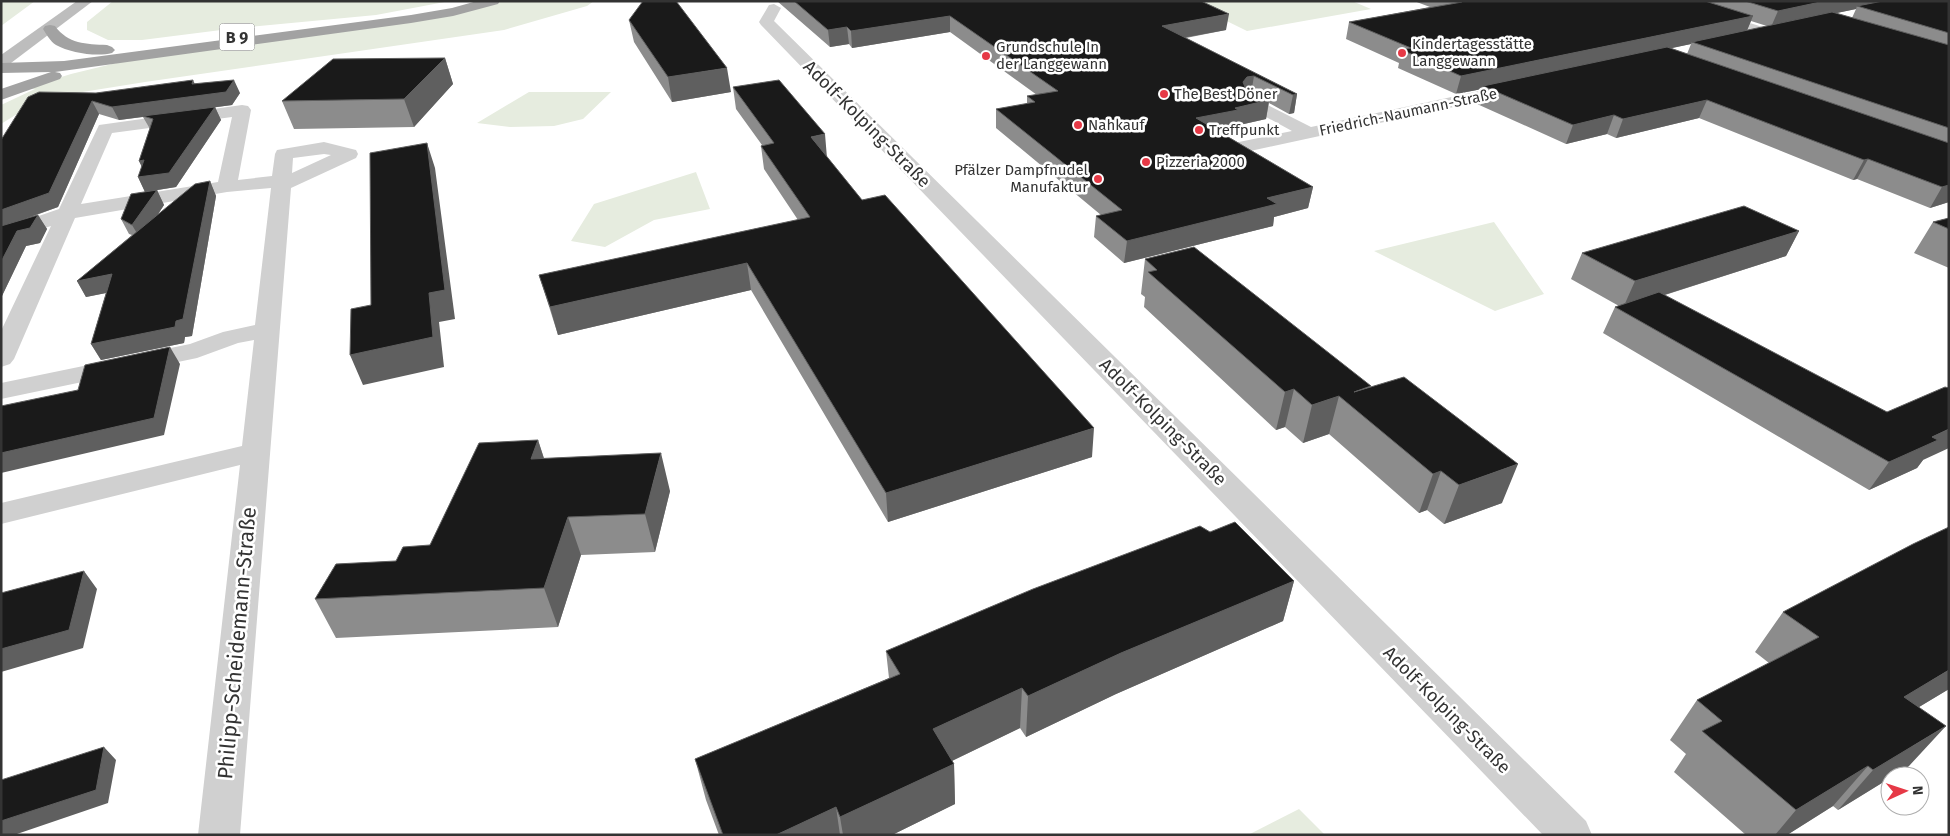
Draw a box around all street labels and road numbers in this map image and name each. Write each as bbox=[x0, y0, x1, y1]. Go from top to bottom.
road number: B 9 bbox=[220, 24, 254, 51]
street label: Adolf-Kolping-Straße bbox=[799, 56, 935, 192]
street label: Friedrich-Naumann-Straße bbox=[1317, 84, 1499, 140]
street label: Adolf-Kolping-Straße bbox=[1095, 354, 1231, 490]
street label: Philipp-Scheidemann-Straße bbox=[212, 506, 262, 780]
street label: Adolf-Kolping-Straße bbox=[1379, 642, 1515, 778]

